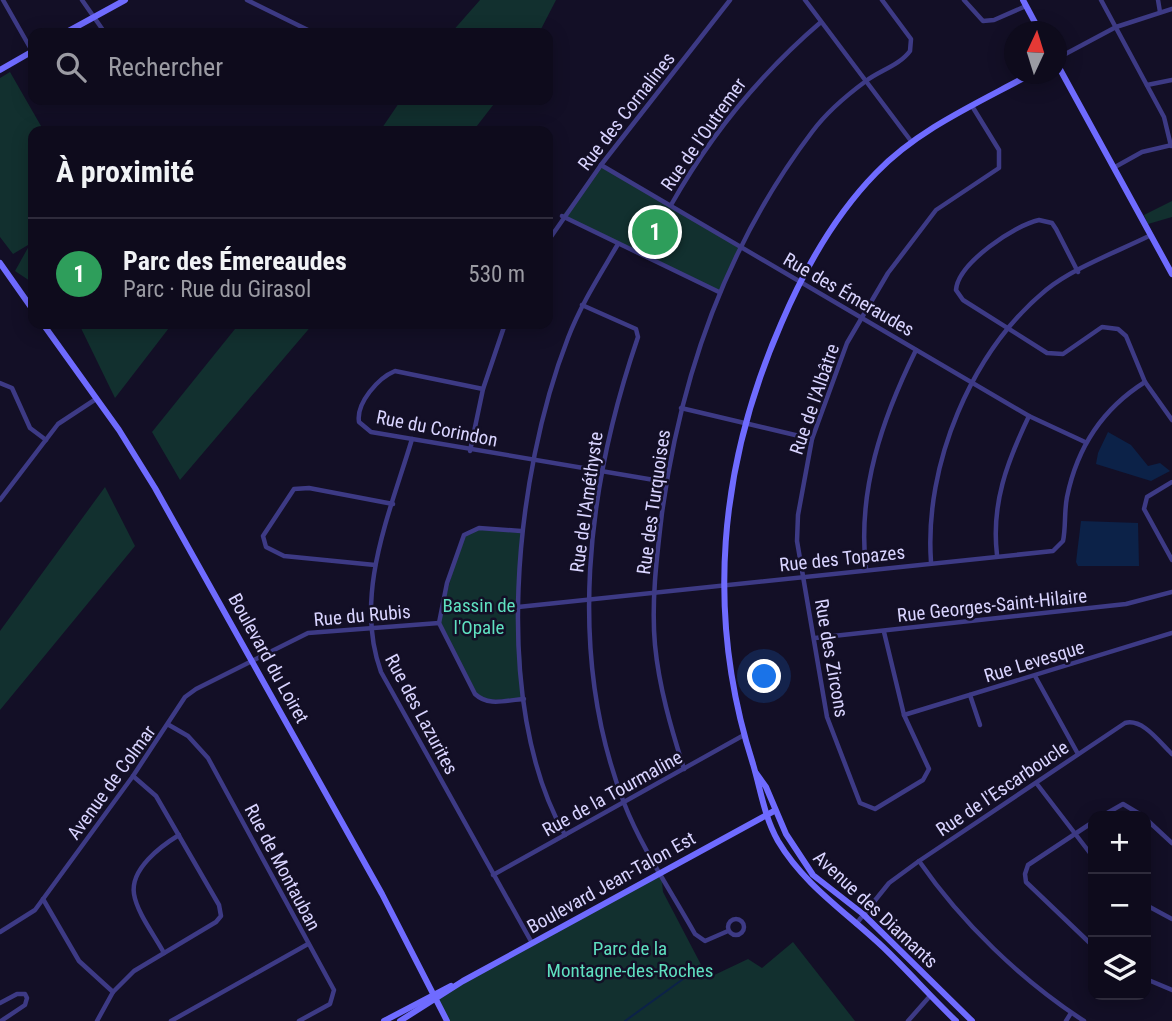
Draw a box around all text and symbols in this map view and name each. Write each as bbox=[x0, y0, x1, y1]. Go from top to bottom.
north arrow bbox=[1004, 21, 1067, 84]
search box bbox=[28, 28, 553, 105]
icon: search bbox=[52, 48, 90, 86]
street label: Rue des Cornalines bbox=[573, 48, 680, 175]
text: Rechercher bbox=[108, 52, 223, 82]
street label: Rue de l'Outremer bbox=[656, 73, 751, 195]
text: À proximité bbox=[56, 154, 194, 189]
pin: 1 bbox=[632, 206, 678, 258]
text: Parc des Émereaudes bbox=[123, 246, 347, 276]
street label: Rue des Émeraudes bbox=[779, 248, 918, 341]
text: 1 bbox=[73, 261, 85, 288]
text: 530 m bbox=[468, 261, 525, 288]
text: Parc · Rue du Girasol bbox=[123, 276, 311, 303]
street label: Rue de l'Albâtre bbox=[785, 341, 844, 458]
street label: Rue du Corindon bbox=[374, 405, 500, 452]
street label: Rue des Turquoises bbox=[632, 428, 675, 576]
street label: Rue de l'Améthyste bbox=[565, 430, 608, 574]
street label: Rue des Topazes bbox=[778, 540, 906, 577]
street label: Rue Georges-Saint-Hilaire bbox=[896, 584, 1088, 627]
street label: Boulevard du Loiret bbox=[223, 589, 314, 727]
park label: Bassin de l'Opale bbox=[442, 594, 516, 639]
street label: Rue des Zircons bbox=[810, 597, 853, 719]
street label: Rue du Rubis bbox=[313, 600, 411, 631]
street label: Rue Levesque bbox=[981, 635, 1087, 688]
street label: Rue des Lazurites bbox=[380, 650, 463, 778]
your location bbox=[747, 659, 781, 693]
street label: Avenue de Colmar bbox=[62, 721, 161, 844]
street label: Rue de l'Escarboucle bbox=[932, 736, 1073, 841]
street label: Rue de la Tourmaline bbox=[538, 745, 686, 841]
street label: Rue de Montauban bbox=[240, 800, 326, 934]
map controls bbox=[1088, 811, 1151, 1000]
button: + bbox=[1088, 811, 1151, 874]
street label: Boulevard Jean-Talon Est bbox=[523, 827, 699, 938]
street label: Avenue des Diamants bbox=[809, 846, 943, 973]
button: − bbox=[1088, 874, 1151, 937]
park label: Parc de la Montagne-des-Roches bbox=[547, 937, 713, 982]
button: layers bbox=[1088, 937, 1151, 1000]

